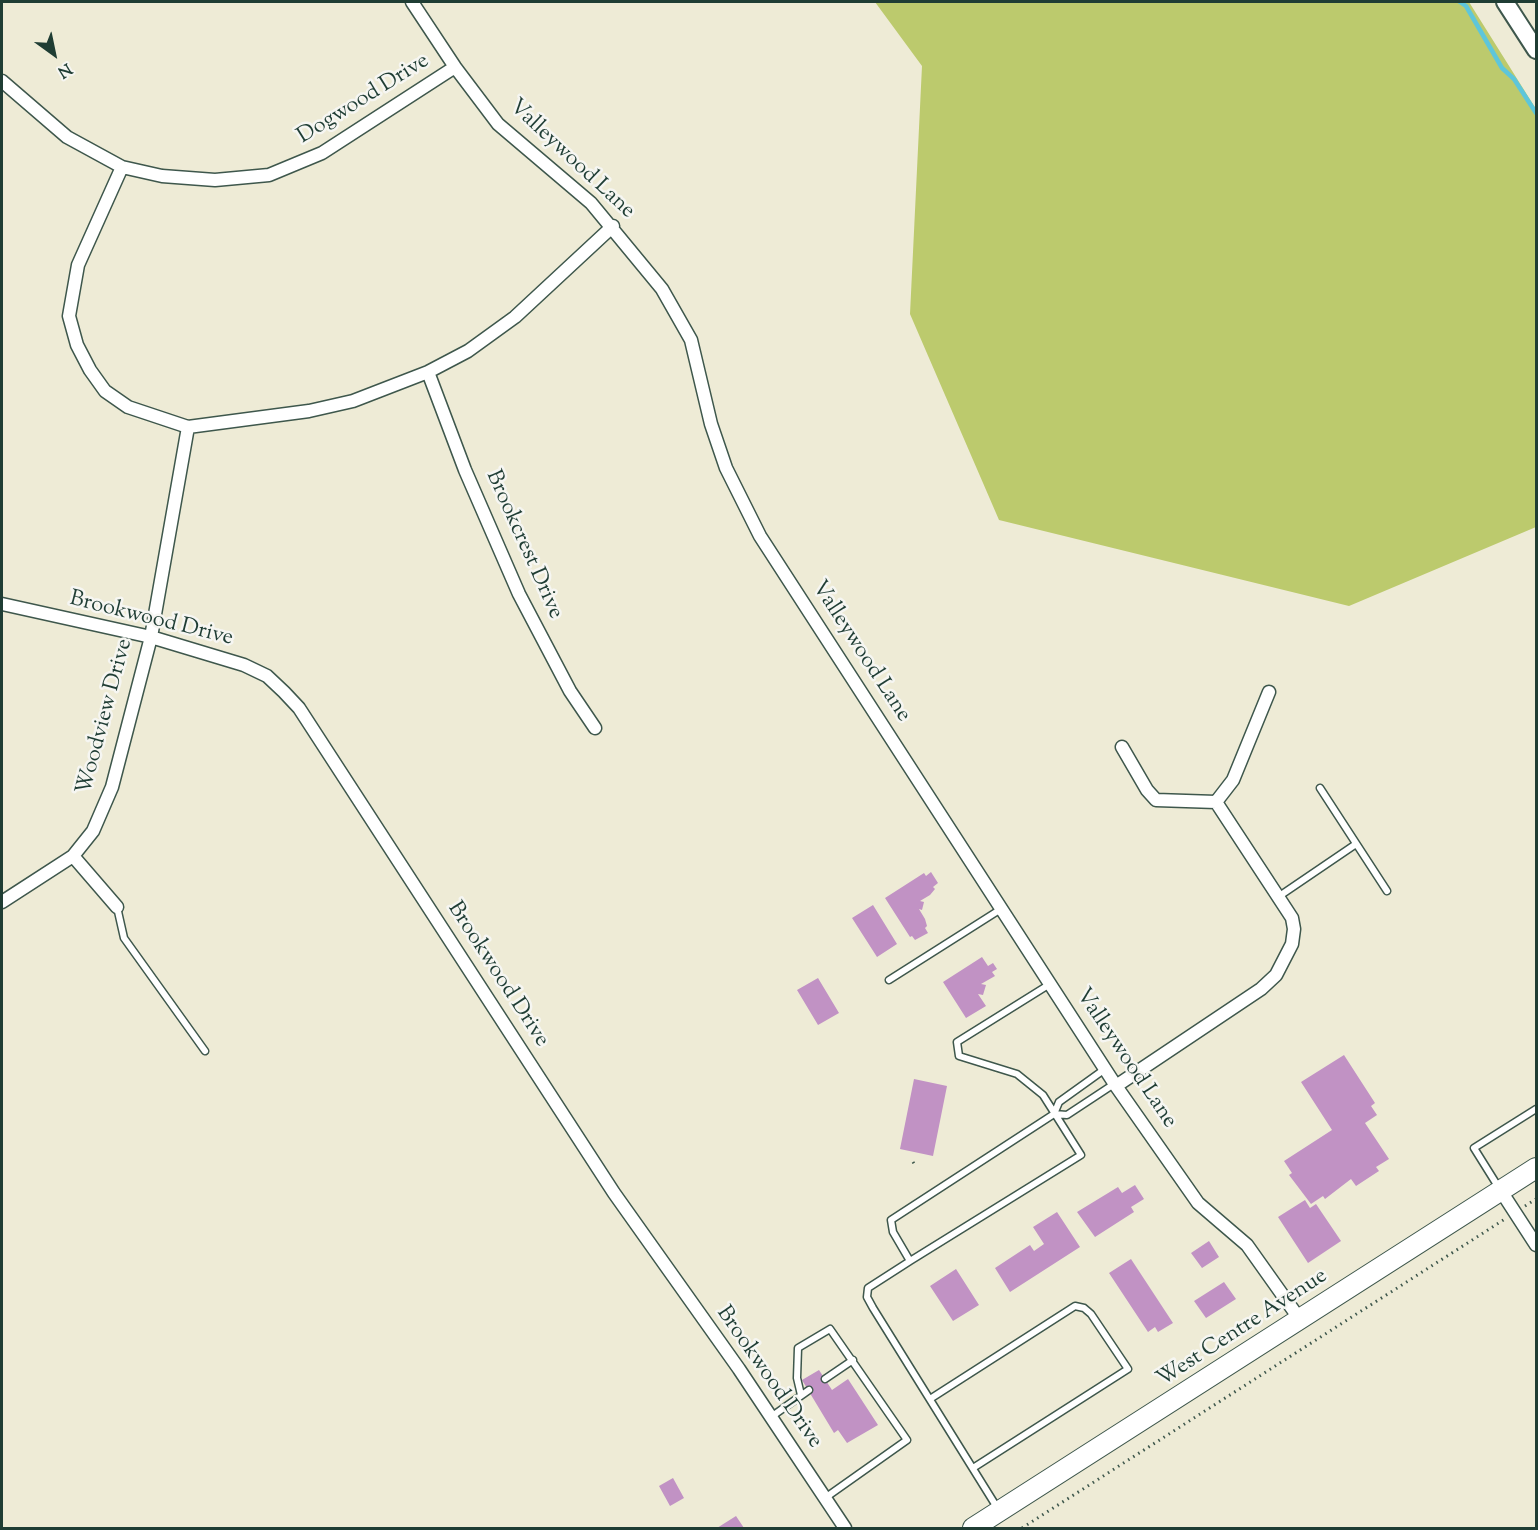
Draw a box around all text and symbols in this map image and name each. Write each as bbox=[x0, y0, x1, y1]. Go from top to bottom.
north arrow bbox=[24, 24, 84, 84]
street label: Dogwood Drive bbox=[293, 49, 435, 151]
text: N bbox=[52, 56, 76, 83]
street label: Valleywood Lane bbox=[502, 95, 640, 225]
street label: Brookcrest Drive bbox=[478, 467, 568, 623]
street label: Valleywood Lane bbox=[805, 576, 915, 728]
street label: Brookwood Drive bbox=[67, 587, 235, 653]
street label: Woodview Drive bbox=[73, 636, 139, 798]
street label: Brookwood Drive bbox=[440, 898, 554, 1052]
street label: Valleywood Lane bbox=[1068, 984, 1182, 1134]
street label: West Centre Avenue bbox=[1153, 1264, 1333, 1394]
street label: Brookwood Drive bbox=[709, 1302, 827, 1454]

